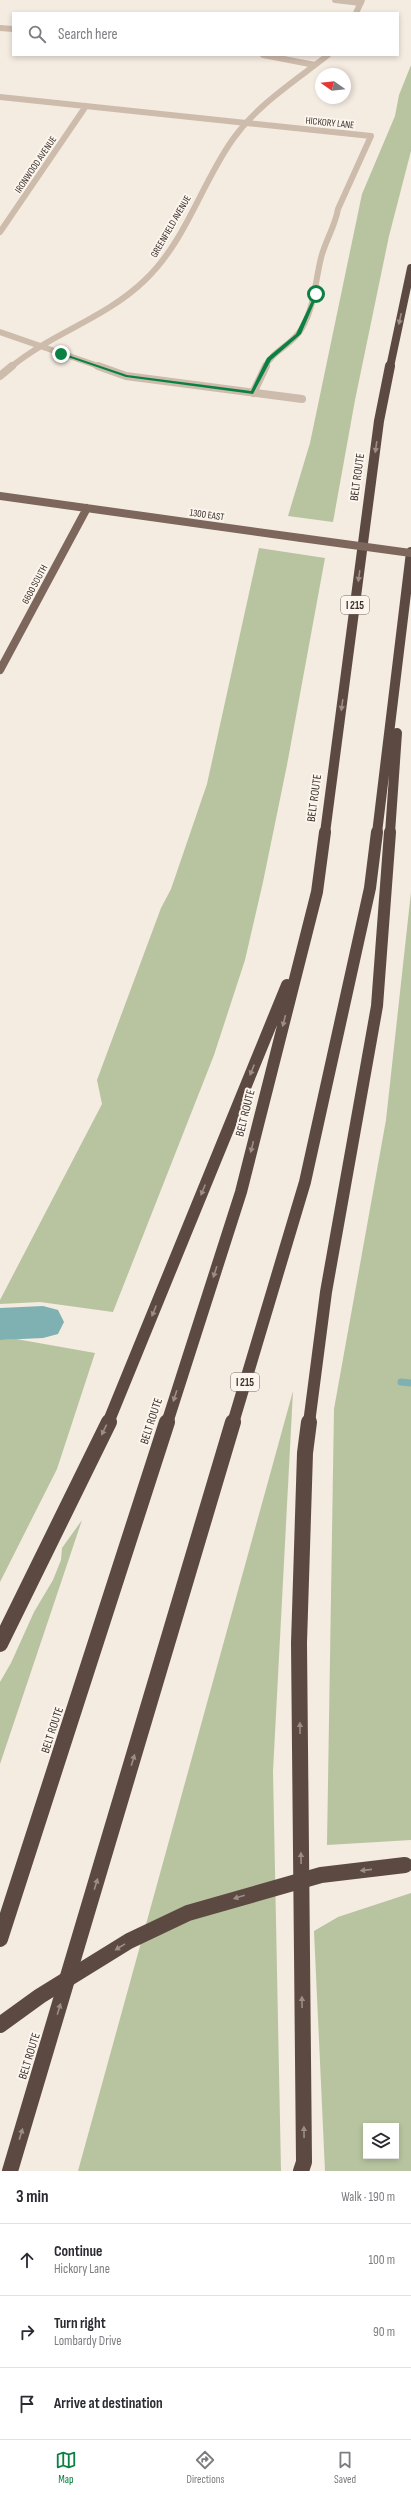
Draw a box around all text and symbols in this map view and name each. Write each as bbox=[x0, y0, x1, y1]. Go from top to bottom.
search box bbox=[12, 12, 399, 56]
icon: search bbox=[26, 23, 48, 45]
text: Search here bbox=[58, 25, 118, 44]
north arrow bbox=[315, 68, 351, 104]
street label: HICKORY LANE bbox=[305, 114, 355, 132]
street label: IRONWOOD AVENUE bbox=[12, 134, 59, 195]
street label: GREENFIELD AVENUE bbox=[148, 193, 194, 260]
route start bbox=[307, 285, 325, 303]
one-way arrow bbox=[397, 313, 403, 326]
route end bbox=[52, 345, 70, 363]
one-way arrow bbox=[373, 441, 379, 453]
street label: BELT ROUTE bbox=[347, 452, 368, 502]
street label: 1300 EAST bbox=[189, 507, 225, 523]
street label: 6600 SOUTH bbox=[20, 563, 50, 606]
one-way arrow bbox=[356, 570, 362, 582]
road number: I 215 bbox=[341, 596, 369, 614]
one-way arrow bbox=[339, 699, 345, 711]
street label: BELT ROUTE bbox=[304, 773, 325, 823]
one-way arrow bbox=[281, 1016, 287, 1028]
one-way arrow bbox=[249, 1064, 255, 1076]
street label: BELT ROUTE bbox=[232, 1088, 259, 1138]
one-way arrow bbox=[249, 1142, 255, 1154]
one-way arrow bbox=[200, 1185, 206, 1197]
one-way arrow bbox=[212, 1266, 218, 1278]
one-way arrow bbox=[151, 1305, 157, 1317]
road number: I 215 bbox=[231, 1373, 259, 1391]
one-way arrow bbox=[172, 1390, 178, 1402]
street label: BELT ROUTE bbox=[137, 1396, 166, 1446]
one-way arrow bbox=[101, 1425, 107, 1436]
street label: BELT ROUTE bbox=[38, 1705, 67, 1755]
one-way arrow bbox=[296, 1722, 303, 1734]
one-way arrow bbox=[130, 1754, 136, 1766]
one-way arrow bbox=[298, 1851, 304, 1864]
one-way arrow bbox=[360, 1866, 372, 1873]
one-way arrow bbox=[93, 1878, 99, 1890]
one-way arrow bbox=[233, 1894, 245, 1900]
one-way arrow bbox=[114, 1943, 126, 1950]
one-way arrow bbox=[299, 1995, 305, 2008]
one-way arrow bbox=[56, 2003, 62, 2015]
street label: BELT ROUTE bbox=[15, 2031, 44, 2081]
map controls bbox=[363, 2123, 399, 2159]
button: layers bbox=[363, 2123, 399, 2159]
one-way arrow bbox=[301, 2125, 307, 2138]
one-way arrow bbox=[18, 2127, 24, 2139]
text: 3 min bbox=[16, 2187, 49, 2207]
text: Walk · 190 m bbox=[341, 2189, 395, 2205]
text: Continue bbox=[54, 2242, 103, 2261]
icon: ahead bbox=[16, 2249, 38, 2271]
text: 100 m bbox=[368, 2252, 395, 2268]
text: Hickory Lane bbox=[54, 2261, 110, 2277]
text: Turn right bbox=[54, 2314, 106, 2333]
icon: right bbox=[16, 2321, 38, 2343]
text: 90 m bbox=[373, 2324, 395, 2340]
text: Lombardy Drive bbox=[54, 2333, 122, 2349]
icon: arrive bbox=[16, 2393, 38, 2415]
text: Arrive at destination bbox=[54, 2394, 163, 2413]
tab: Map bbox=[55, 2449, 77, 2486]
tab: Directions bbox=[187, 2449, 224, 2486]
tab: Saved bbox=[334, 2449, 356, 2486]

